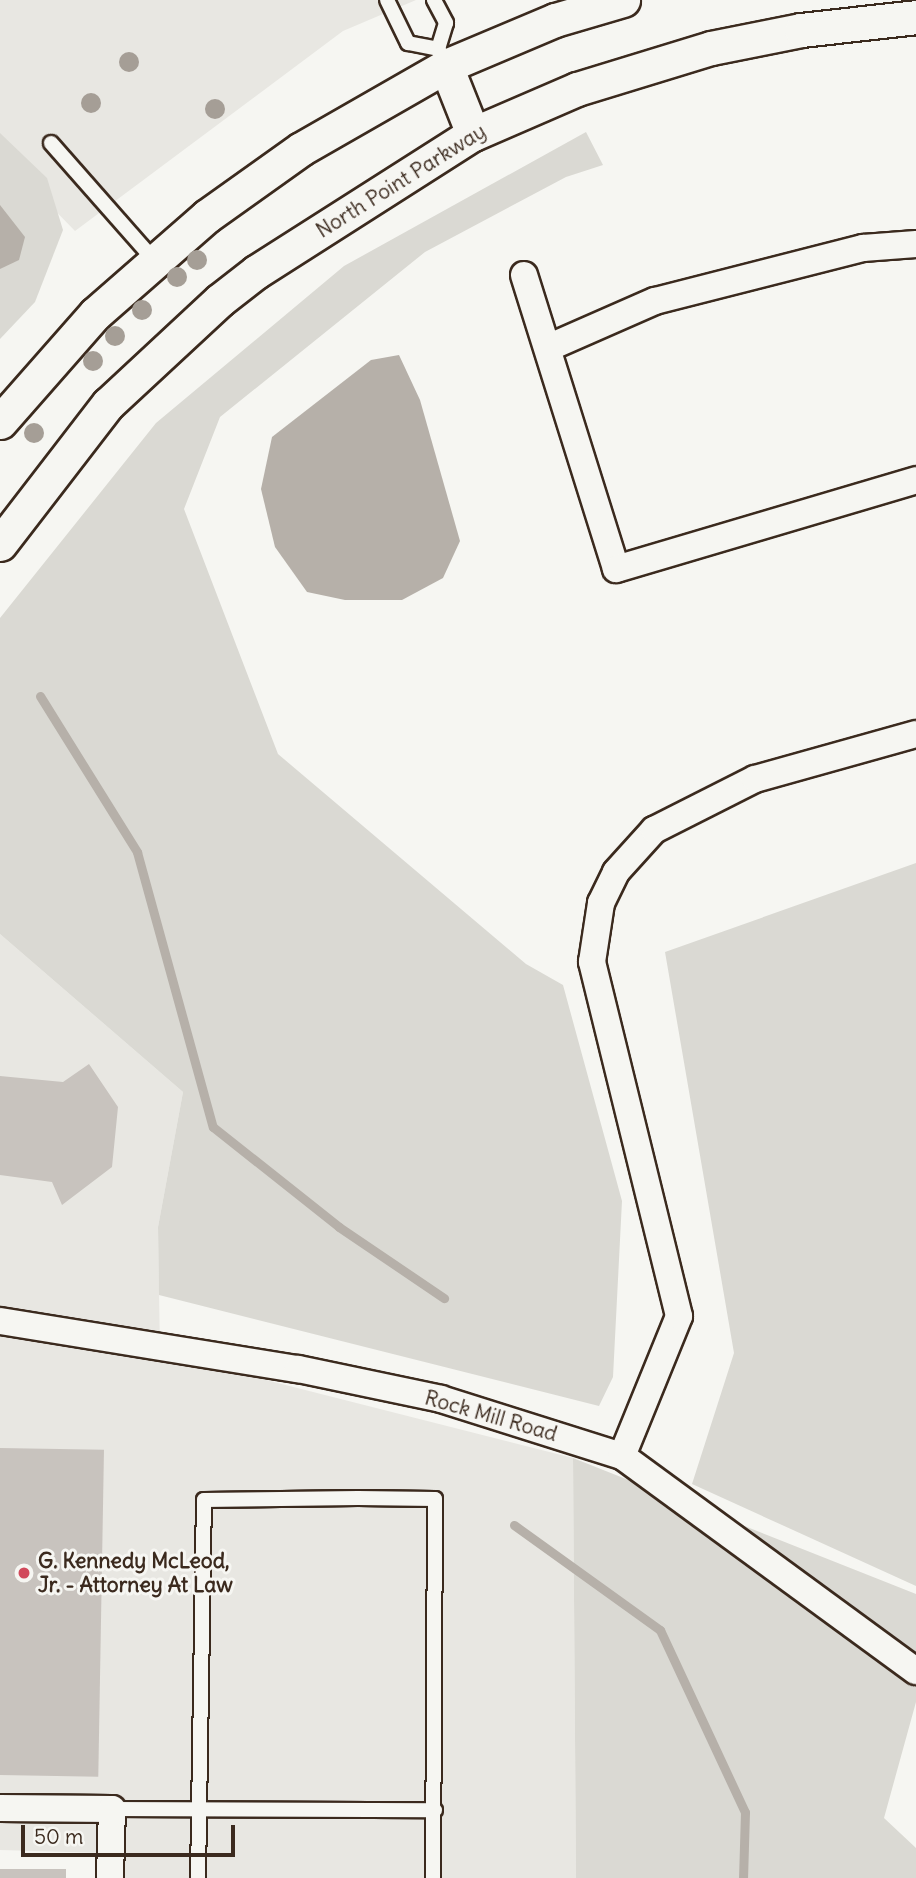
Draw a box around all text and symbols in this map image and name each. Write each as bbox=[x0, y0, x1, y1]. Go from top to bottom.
street label: North Point Parkway bbox=[312, 119, 490, 243]
street label: Rock Mill Road bbox=[422, 1385, 560, 1447]
place label: G. Kennedy McLeod, Jr. - Attorney At Law bbox=[38, 1548, 233, 1598]
marker: G. Kennedy McLeod, Jr. - Attorney At Law bbox=[16, 1565, 32, 1581]
scale bar bbox=[24, 1812, 238, 1856]
text: 50 m bbox=[34, 1823, 83, 1850]

